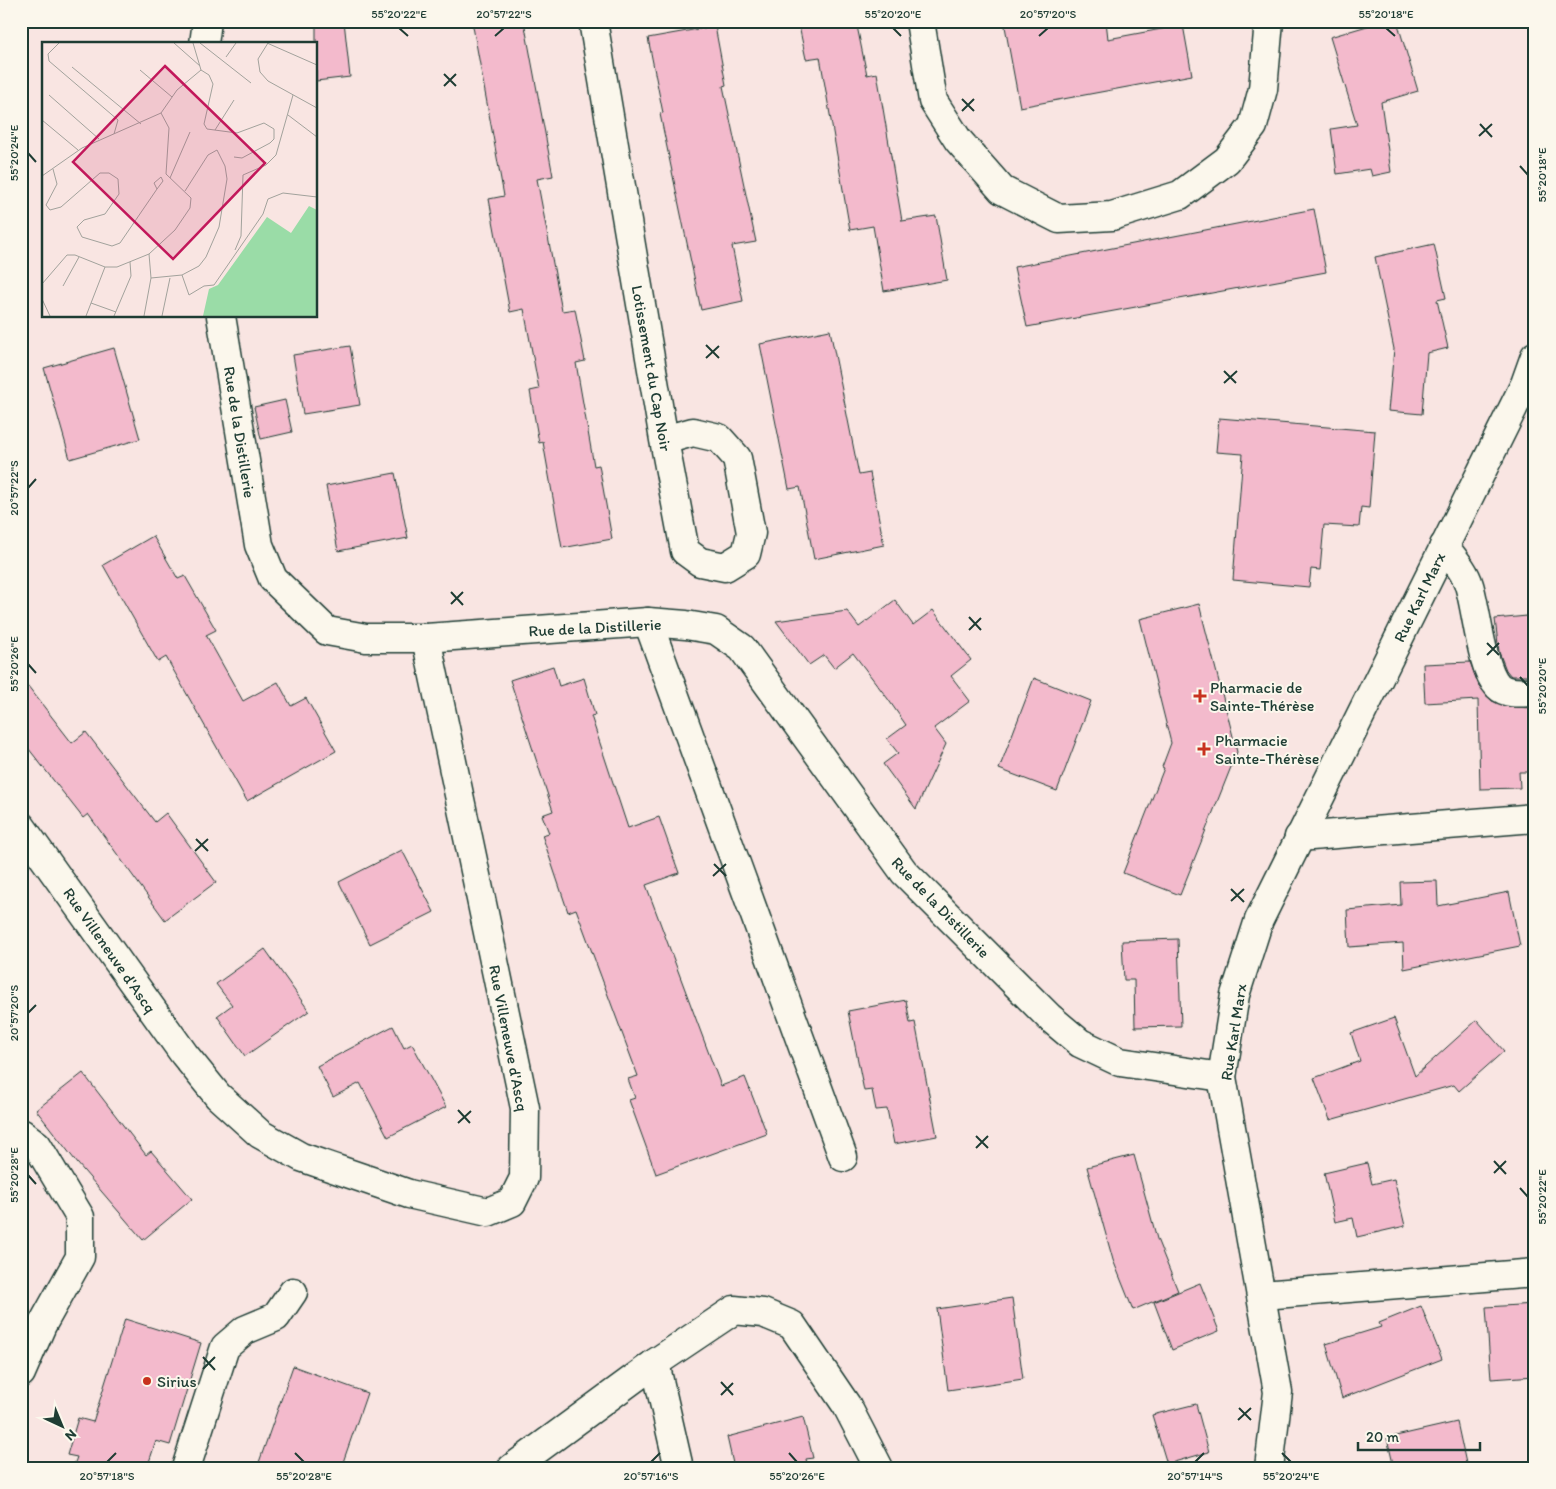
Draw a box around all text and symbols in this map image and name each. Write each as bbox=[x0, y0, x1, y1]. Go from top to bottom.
text: 55°20'22"E bbox=[371, 7, 427, 21]
text: 20°57'22"S bbox=[476, 7, 532, 21]
text: 55°20'20"E bbox=[865, 7, 922, 21]
text: 20°57'20"S bbox=[1020, 7, 1077, 21]
text: 55°20'18"E bbox=[1358, 7, 1414, 21]
inset map bbox=[42, 42, 318, 318]
text: 55°20'24"E bbox=[7, 124, 21, 181]
text: 55°20'18"E bbox=[1535, 147, 1549, 203]
street label: Lotissement du Cap Noir bbox=[628, 284, 676, 453]
street label: Rue de la Distillerie bbox=[220, 365, 259, 500]
text: 20°57'22"S bbox=[7, 460, 21, 516]
street label: Rue Karl Marx bbox=[1390, 549, 1449, 645]
street label: Rue de la Distillerie bbox=[528, 615, 662, 640]
text: 55°20'26"E bbox=[7, 636, 21, 692]
text: 55°20'20"E bbox=[1535, 657, 1549, 714]
place label: Pharmacie de Sainte-Thérèse bbox=[1210, 678, 1314, 715]
marker: Pharmacie de Sainte-Thérèse bbox=[1194, 690, 1206, 702]
place label: Pharmacie Sainte-Thérèse bbox=[1215, 731, 1319, 768]
marker: Pharmacie Sainte-Thérèse bbox=[1197, 742, 1211, 756]
street label: Rue de la Distillerie bbox=[888, 853, 994, 962]
street label: Rue Villeneuve d'Ascq bbox=[59, 884, 160, 1017]
street label: Rue Villeneuve d'Ascq bbox=[485, 963, 532, 1113]
street label: Rue Karl Marx bbox=[1216, 982, 1251, 1082]
text: 20°57'20"S bbox=[7, 984, 21, 1041]
text: 55°20'28"E bbox=[7, 1147, 21, 1203]
text: 55°20'22"E bbox=[1535, 1169, 1549, 1225]
place label: Sirius bbox=[157, 1372, 197, 1391]
marker: Sirius bbox=[141, 1375, 153, 1387]
north arrow bbox=[38, 1402, 88, 1452]
scale bar bbox=[1358, 1419, 1481, 1451]
text: N bbox=[61, 1426, 80, 1444]
text: 20 m bbox=[1366, 1428, 1400, 1446]
text: 20°57'18"S bbox=[80, 1469, 135, 1483]
text: 55°20'28"E bbox=[276, 1469, 332, 1483]
text: 20°57'16"S bbox=[624, 1469, 679, 1483]
text: 55°20'26"E bbox=[769, 1469, 825, 1483]
text: 20°57'14"S bbox=[1167, 1469, 1223, 1483]
text: 55°20'24"E bbox=[1263, 1469, 1320, 1483]

